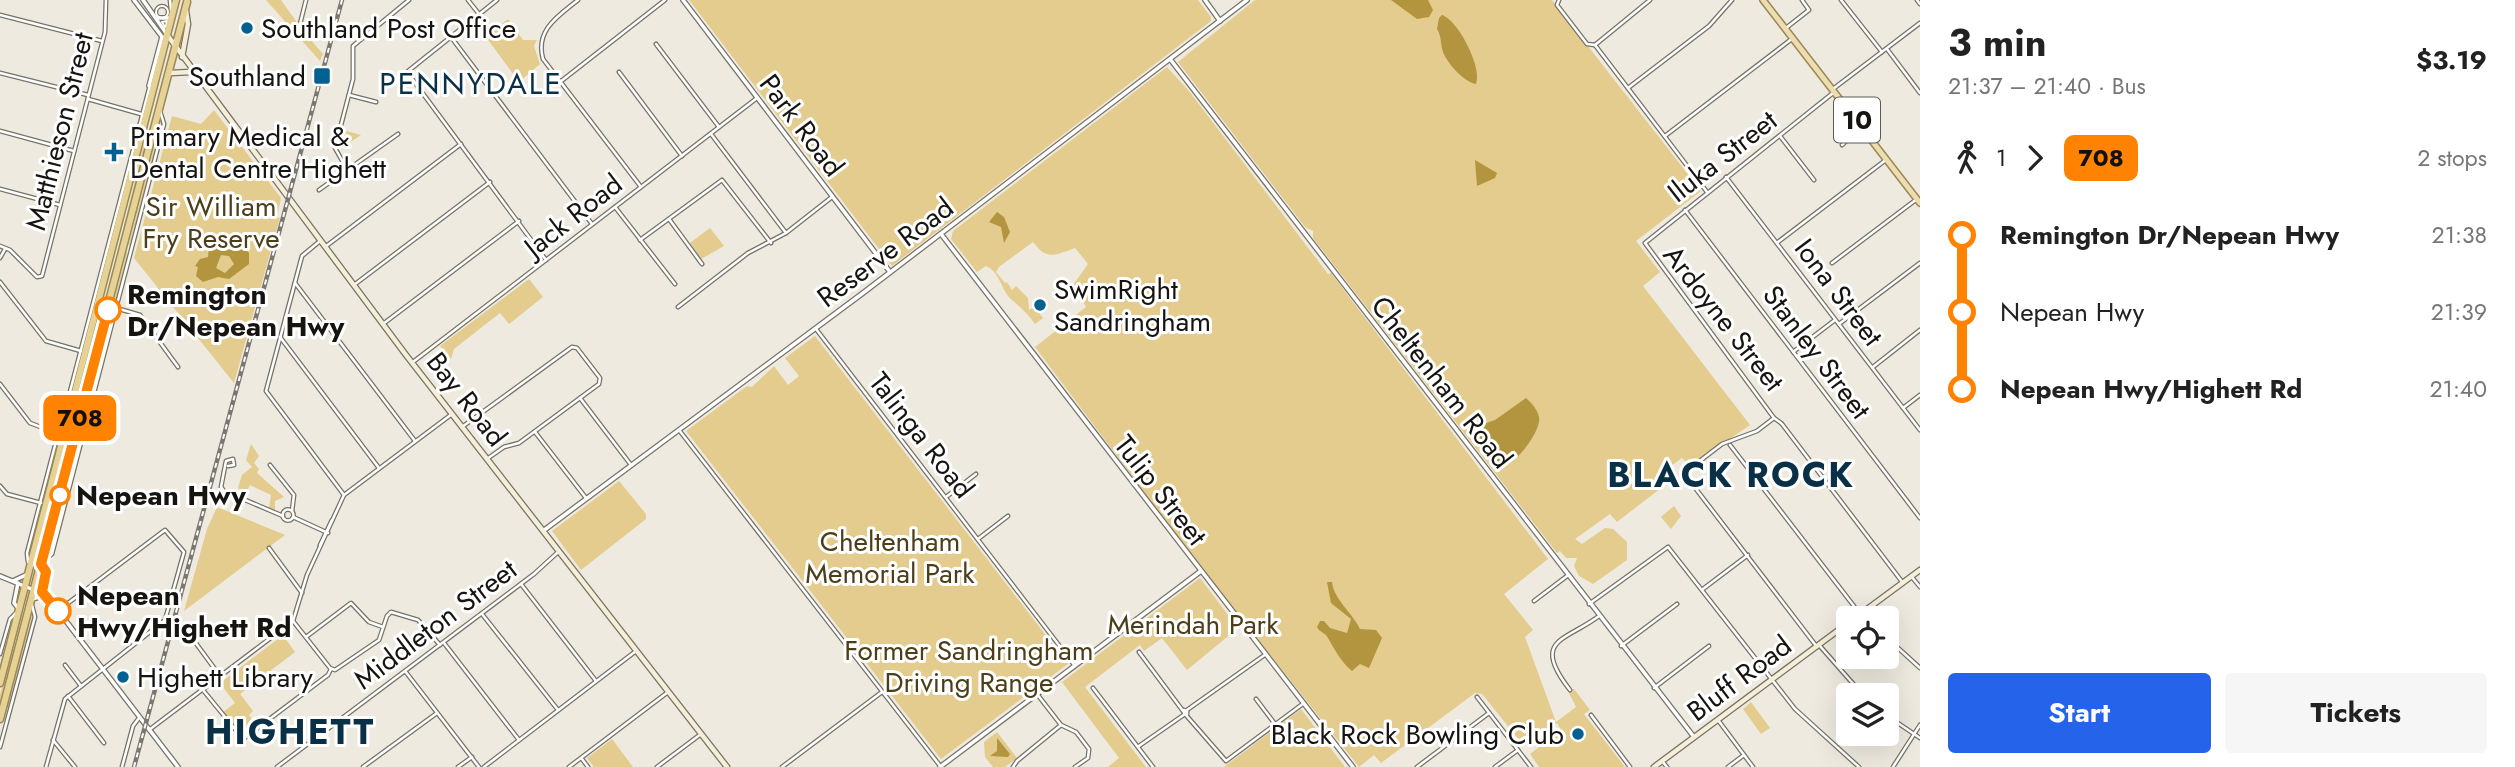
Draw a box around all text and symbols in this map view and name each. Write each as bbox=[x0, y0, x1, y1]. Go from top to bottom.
place label: Southland Post Office bbox=[261, 8, 516, 49]
text: 3 min bbox=[1948, 15, 2047, 70]
marker: Southland Post Office bbox=[239, 20, 255, 36]
street label: Matthieson Street bbox=[15, 28, 104, 234]
text: $3.19 bbox=[2416, 41, 2487, 79]
place label: Southland bbox=[189, 56, 306, 97]
district label: PENNYDALE bbox=[379, 62, 563, 105]
marker: Southland bbox=[312, 66, 332, 86]
street label: Park Road bbox=[750, 66, 854, 185]
text: 21:37 – 21:40 · Bus bbox=[1948, 69, 2146, 103]
road number: 10 bbox=[1834, 97, 1880, 142]
street label: Iluka Street bbox=[1659, 100, 1786, 212]
place label: Primary Medical & Dental Centre Highett bbox=[130, 116, 386, 189]
icon: walk bbox=[1948, 139, 1986, 177]
icon: forward bbox=[2016, 139, 2054, 177]
text: 708 bbox=[2078, 140, 2124, 175]
text: 1 bbox=[1996, 141, 2006, 175]
text: 2 stops bbox=[2417, 141, 2487, 175]
marker: Primary Medical & Dental Centre Highett bbox=[104, 142, 124, 162]
street label: Jack Road bbox=[512, 164, 631, 269]
park label: Sir William Fry Reserve bbox=[142, 186, 280, 259]
street label: Reserve Road bbox=[809, 187, 962, 317]
text: Remington Dr/Nepean Hwy bbox=[2000, 216, 2339, 254]
text: 21:38 bbox=[2432, 218, 2487, 252]
street label: Iona Street bbox=[1784, 230, 1893, 355]
street label: Ardoyne Street bbox=[1653, 237, 1794, 400]
place label: SwimRight Sandringham bbox=[1054, 269, 1211, 342]
place label: Remington Dr/Nepean Hwy bbox=[127, 274, 345, 347]
street label: Stanley Street bbox=[1753, 277, 1881, 428]
street label: Cheltenham Road bbox=[1361, 287, 1522, 477]
text: Nepean Hwy bbox=[2000, 293, 2144, 331]
text: 21:39 bbox=[2431, 295, 2487, 329]
marker: Remington Dr/Nepean Hwy bbox=[95, 297, 121, 323]
marker: SwimRight Sandringham bbox=[1032, 297, 1048, 313]
street label: Bay Road bbox=[417, 343, 517, 455]
street label: Talinga Road bbox=[859, 363, 984, 507]
text: Nepean Hwy/Highett Rd bbox=[2000, 370, 2302, 408]
text: 21:40 bbox=[2429, 372, 2487, 406]
line badge: 708 bbox=[40, 395, 120, 441]
text: 708 bbox=[57, 400, 103, 435]
street label: Tulip Street bbox=[1104, 426, 1217, 555]
district label: BLACK ROCK bbox=[1607, 450, 1855, 500]
place label: Nepean Hwy bbox=[76, 475, 246, 516]
marker: Nepean Hwy bbox=[50, 485, 70, 505]
park label: Cheltenham Memorial Park bbox=[805, 521, 975, 594]
street label: Middleton Street bbox=[345, 549, 526, 699]
place label: Nepean Hwy/Highett Rd bbox=[77, 575, 291, 648]
marker: Nepean Hwy/Highett Rd bbox=[45, 598, 71, 624]
park label: Merindah Park bbox=[1107, 604, 1279, 645]
map controls bbox=[1836, 606, 1899, 746]
button: locate bbox=[1836, 606, 1899, 669]
street label: Bluff Road bbox=[1678, 625, 1800, 731]
park label: Former Sandringham Driving Range bbox=[844, 630, 1094, 703]
place label: Highett Library bbox=[137, 657, 314, 698]
marker: Highett Library bbox=[115, 669, 131, 685]
button: Start bbox=[1948, 673, 2211, 753]
button: Tickets bbox=[2225, 673, 2487, 753]
button: layers bbox=[1836, 683, 1899, 746]
district label: HIGHETT bbox=[205, 707, 375, 757]
place label: Black Rock Bowling Club bbox=[1271, 714, 1564, 755]
marker: Black Rock Bowling Club bbox=[1570, 726, 1586, 742]

